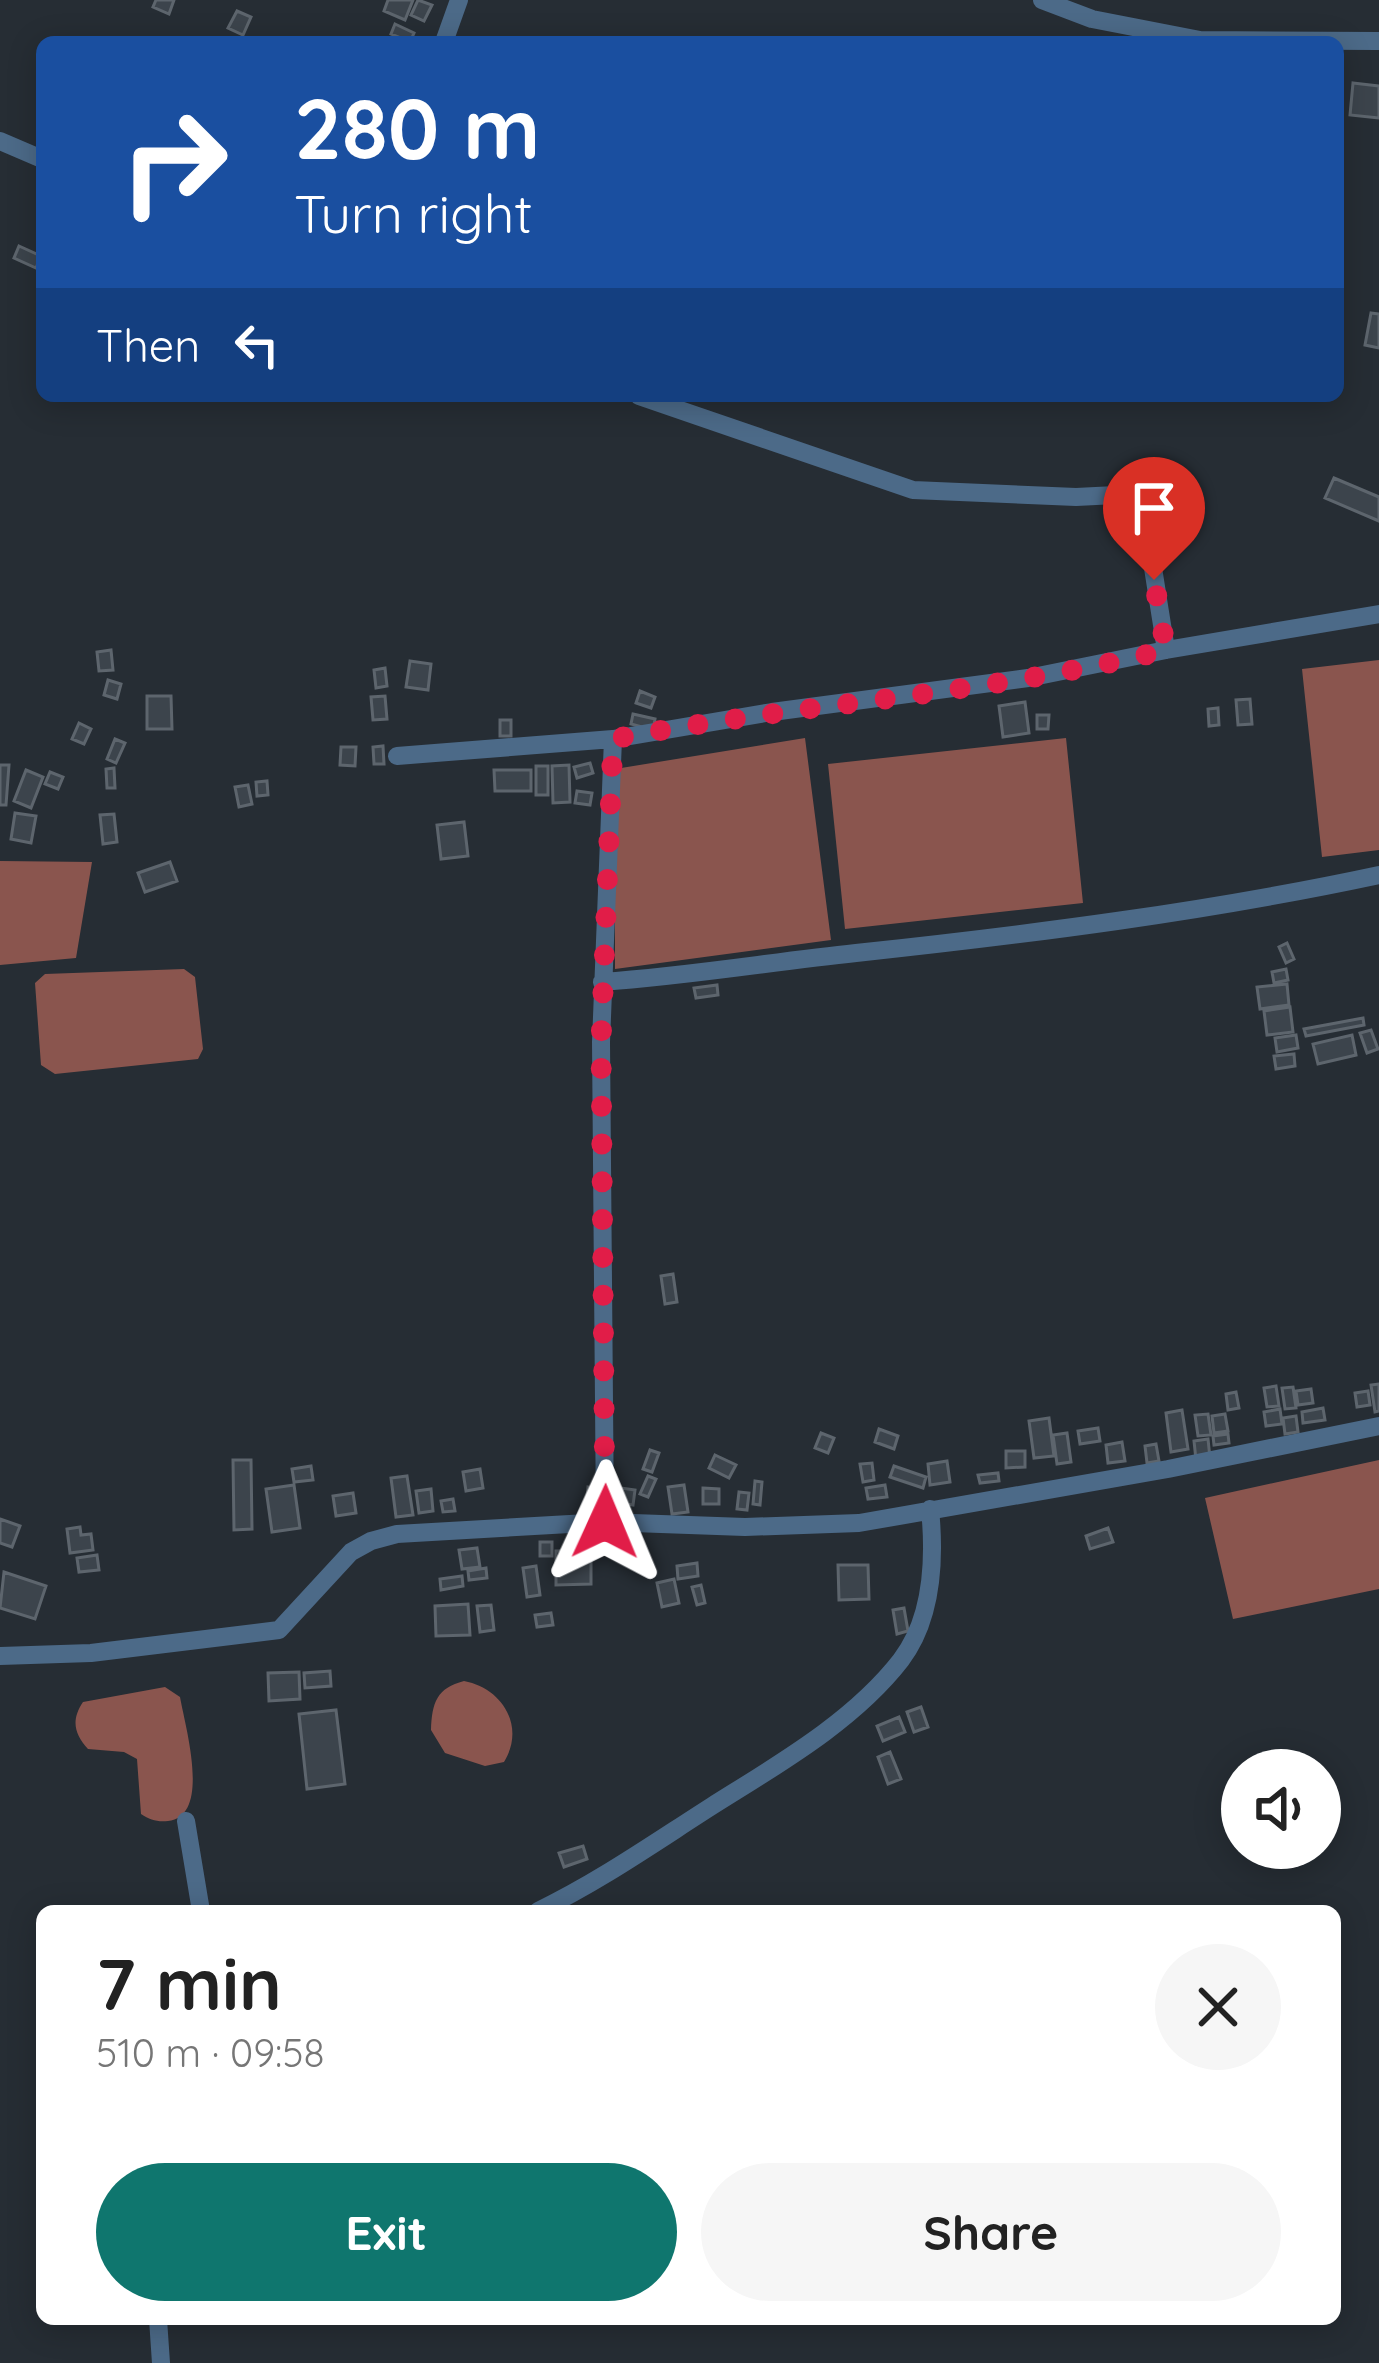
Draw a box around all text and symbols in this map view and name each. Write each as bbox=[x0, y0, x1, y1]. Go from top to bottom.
text: 280 m bbox=[294, 75, 540, 180]
icon: right bbox=[96, 84, 252, 240]
text: Turn right bbox=[294, 179, 533, 247]
icon: left bbox=[224, 312, 290, 378]
text: Then bbox=[96, 317, 200, 373]
pin bbox=[1103, 457, 1205, 580]
icon: arrive bbox=[1121, 475, 1187, 541]
position arrow bbox=[542, 1459, 668, 1585]
map controls bbox=[1221, 1749, 1341, 1869]
button: sound bbox=[1221, 1749, 1341, 1869]
text: 7 min bbox=[96, 1938, 282, 2028]
button: close bbox=[1155, 1944, 1281, 2070]
text: 510 m · 09:58 bbox=[96, 2028, 325, 2077]
button: Exit bbox=[96, 2163, 677, 2301]
button: Share bbox=[701, 2163, 1281, 2301]

